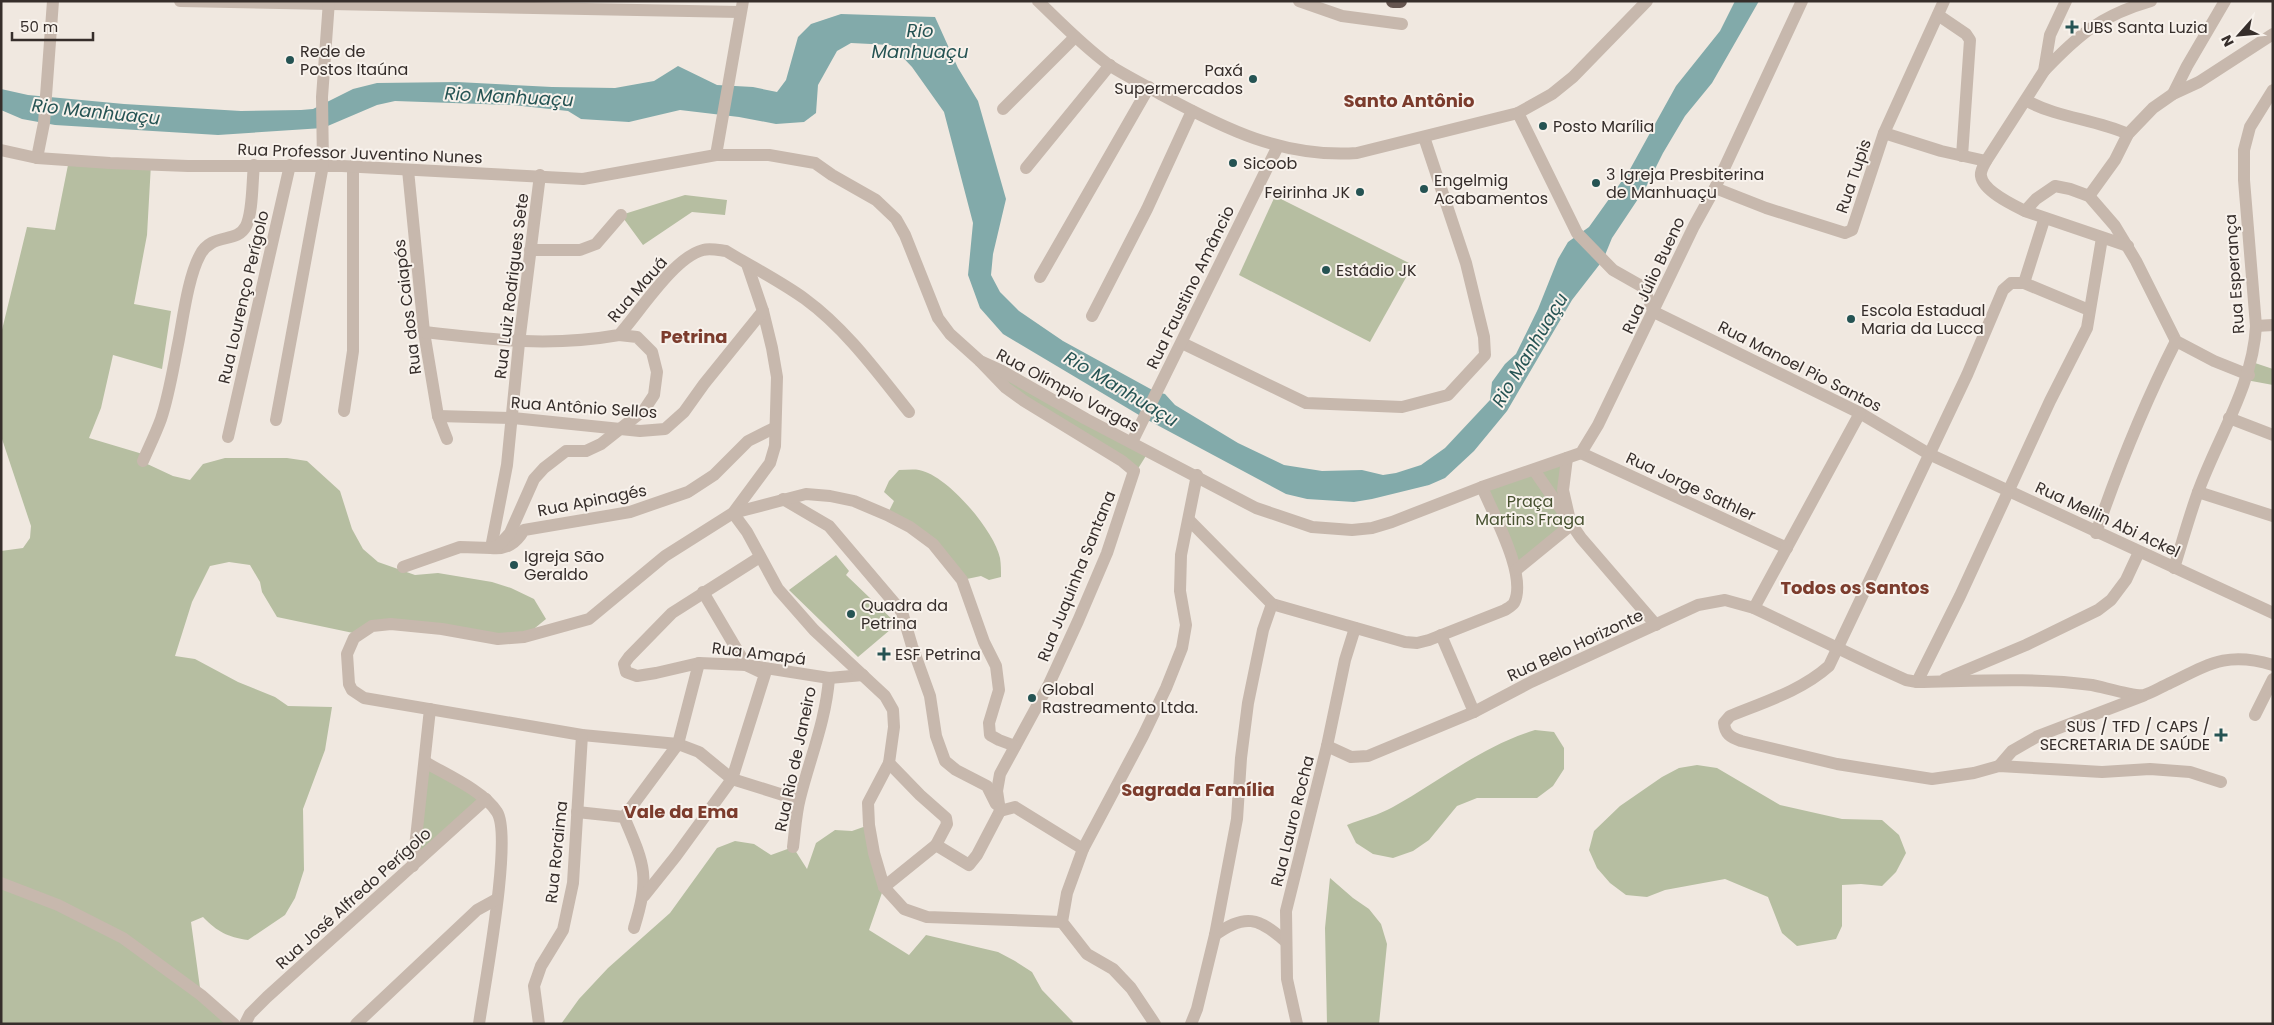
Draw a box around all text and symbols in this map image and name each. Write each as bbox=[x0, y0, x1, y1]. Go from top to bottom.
scale bar bbox=[12, 10, 94, 42]
north arrow bbox=[2214, 10, 2264, 60]
text: 50 m bbox=[20, 16, 58, 37]
place label: UBS Santa Luzia bbox=[2083, 16, 2208, 39]
water label: Rio Manhuaçu bbox=[872, 18, 968, 64]
marker: UBS Santa Luzia bbox=[2065, 20, 2079, 34]
text: N bbox=[2216, 32, 2239, 50]
place label: Rede de Postos Itaúna bbox=[300, 40, 408, 81]
marker: Rede de Postos Itaúna bbox=[284, 54, 296, 66]
place label: Paxá Supermercados bbox=[1114, 59, 1243, 100]
marker: Paxá Supermercados bbox=[1247, 73, 1259, 85]
water label: Rio Manhuaçu bbox=[444, 81, 574, 112]
district label: Santo Antônio bbox=[1343, 88, 1475, 113]
water label: Rio Manhuaçu bbox=[31, 92, 162, 131]
place label: Posto Marília bbox=[1553, 115, 1654, 138]
marker: Posto Marília bbox=[1537, 120, 1549, 132]
street label: Rua Tupis bbox=[1830, 136, 1877, 216]
street label: Rua Professor Juventino Nunes bbox=[237, 138, 483, 169]
place label: Sicoob bbox=[1243, 152, 1298, 175]
marker: Sicoob bbox=[1227, 157, 1239, 169]
place label: 3 Igreja Presbiterina de Manhuaçu bbox=[1606, 163, 1764, 204]
place label: Engelmig Acabamentos bbox=[1434, 169, 1548, 210]
marker: 3 Igreja Presbiterina de Manhuaçu bbox=[1590, 177, 1602, 189]
place label: Feirinha JK bbox=[1265, 181, 1350, 204]
marker: Engelmig Acabamentos bbox=[1418, 183, 1430, 195]
marker: Feirinha JK bbox=[1354, 186, 1366, 198]
street label: Rua Luiz Rodrigues Sete bbox=[489, 192, 534, 380]
street label: Rua Faustino Amâncio bbox=[1141, 202, 1240, 373]
street label: Rua Lourenço Perígolo bbox=[212, 208, 275, 386]
street label: Rua Júlio Bueno bbox=[1616, 213, 1691, 337]
street label: Rua Esperança bbox=[2219, 213, 2250, 335]
street label: Rua dos Caiapós bbox=[388, 238, 427, 376]
street label: Rua Mauá bbox=[602, 251, 673, 327]
place label: Estádio JK bbox=[1336, 259, 1417, 282]
marker: Estádio JK bbox=[1320, 264, 1332, 276]
water label: Rio Manhuaçu bbox=[1486, 288, 1574, 412]
place label: Escola Estadual Maria da Lucca bbox=[1861, 299, 1986, 340]
marker: Escola Estadual Maria da Lucca bbox=[1845, 313, 1857, 325]
street label: Rua Manoel Pio Santos bbox=[1714, 315, 1886, 418]
district label: Petrina bbox=[661, 324, 728, 349]
street label: Rua Olímpio Vargas bbox=[992, 343, 1143, 438]
water label: Rio Manhuaçu bbox=[1059, 345, 1183, 433]
street label: Rua Antônio Sellos bbox=[510, 391, 658, 424]
street label: Rua Jorge Sathler bbox=[1622, 446, 1759, 527]
street label: Rua Mellin Abi Ackel bbox=[2032, 476, 2184, 563]
street label: Rua Apinagés bbox=[536, 479, 649, 522]
street label: Rua Juquinha Santana bbox=[1032, 487, 1121, 665]
park label: Praça Martins Fraga bbox=[1475, 490, 1585, 531]
place label: Igreja São Geraldo bbox=[524, 545, 604, 586]
marker: Igreja São Geraldo bbox=[508, 559, 520, 571]
district label: Todos os Santos bbox=[1780, 575, 1930, 600]
place label: Quadra da Petrina bbox=[861, 594, 948, 635]
street label: Rua Belo Horizonte bbox=[1503, 604, 1647, 687]
marker: Quadra da Petrina bbox=[845, 608, 857, 620]
street label: Rua Amapá bbox=[711, 636, 807, 671]
place label: ESF Petrina bbox=[895, 643, 981, 666]
marker: ESF Petrina bbox=[877, 647, 891, 661]
place label: Global Rastreamento Ltda. bbox=[1042, 678, 1198, 719]
street label: Rua Rio de Janeiro bbox=[769, 684, 822, 834]
marker: Global Rastreamento Ltda. bbox=[1026, 692, 1038, 704]
place label: SUS / TFD / CAPS / SECRETARIA DE SAÚDE bbox=[2040, 715, 2210, 756]
marker: SUS / TFD / CAPS / SECRETARIA DE SAÚDE bbox=[2214, 728, 2228, 742]
street label: Rua Lauro Rocha bbox=[1265, 753, 1320, 889]
district label: Sagrada Família bbox=[1121, 777, 1275, 802]
district label: Vale da Ema bbox=[624, 799, 738, 824]
street label: Rua Roraima bbox=[540, 800, 573, 904]
street label: Rua José Alfredo Perígolo bbox=[271, 822, 436, 974]

